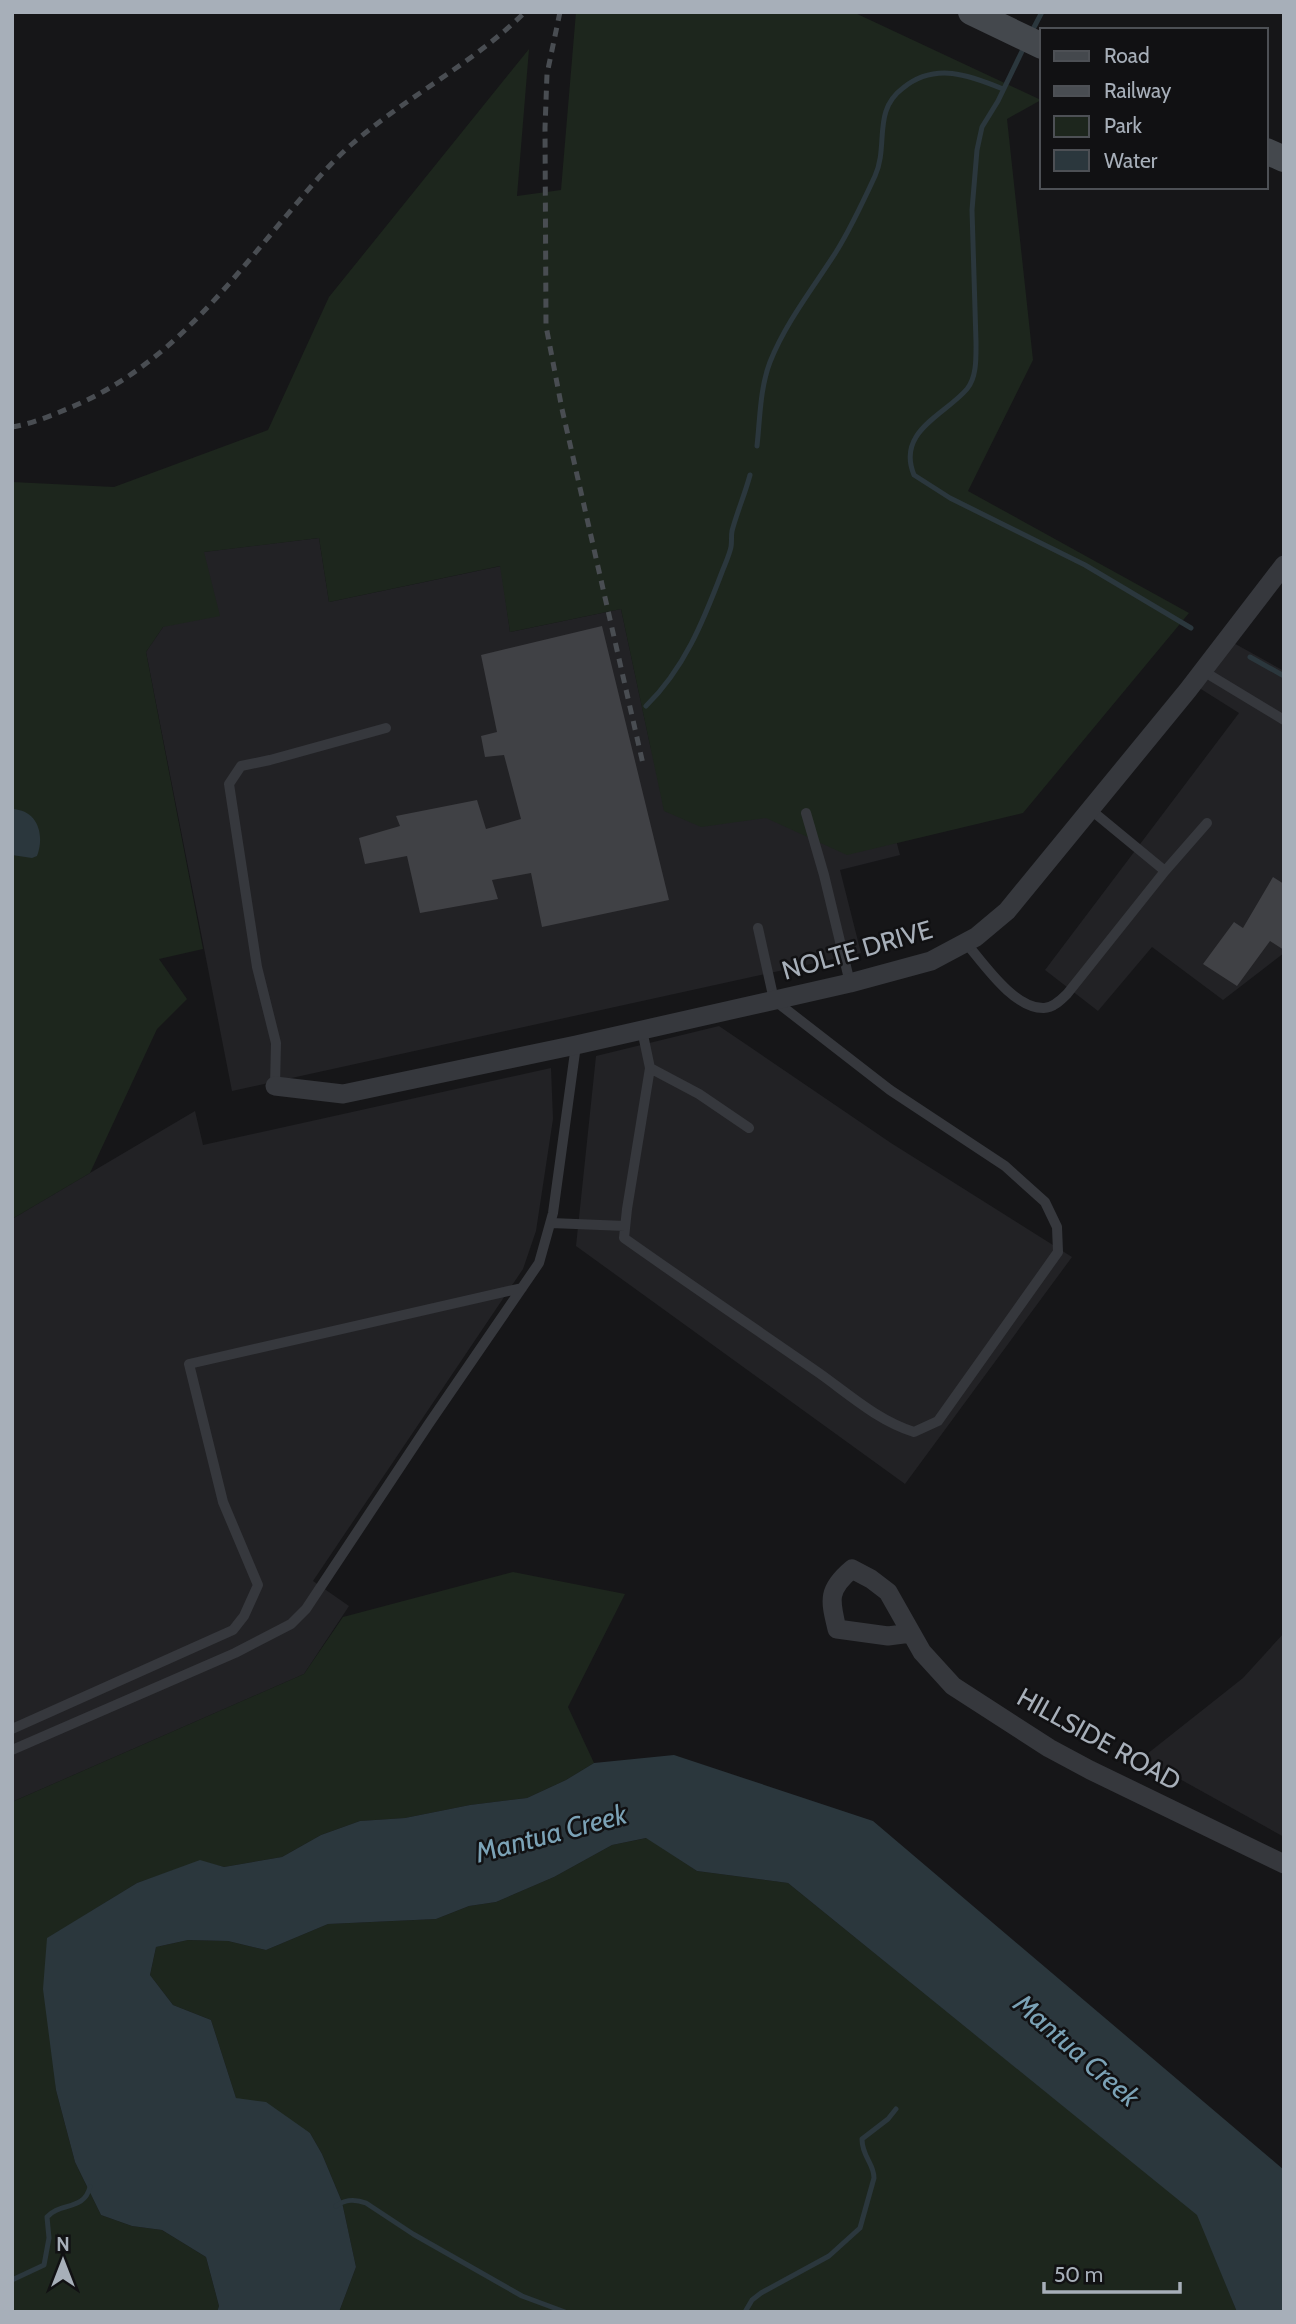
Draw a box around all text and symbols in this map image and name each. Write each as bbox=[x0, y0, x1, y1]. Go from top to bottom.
legend bbox=[1040, 28, 1268, 189]
text: Road bbox=[1104, 43, 1150, 68]
text: Railway bbox=[1104, 78, 1172, 103]
text: Park bbox=[1104, 113, 1142, 138]
text: Water bbox=[1104, 148, 1158, 173]
street label: NOLTE DRIVE bbox=[778, 913, 936, 987]
street label: HILLSIDE ROAD bbox=[1012, 1681, 1186, 1797]
water label: Mantua Creek bbox=[471, 1796, 631, 1870]
water label: Mantua Creek bbox=[1007, 1986, 1147, 2114]
north arrow bbox=[28, 2226, 98, 2296]
text: N bbox=[56, 2233, 70, 2256]
scale bar bbox=[1044, 2250, 1180, 2294]
text: 50 m bbox=[1054, 2262, 1103, 2287]

